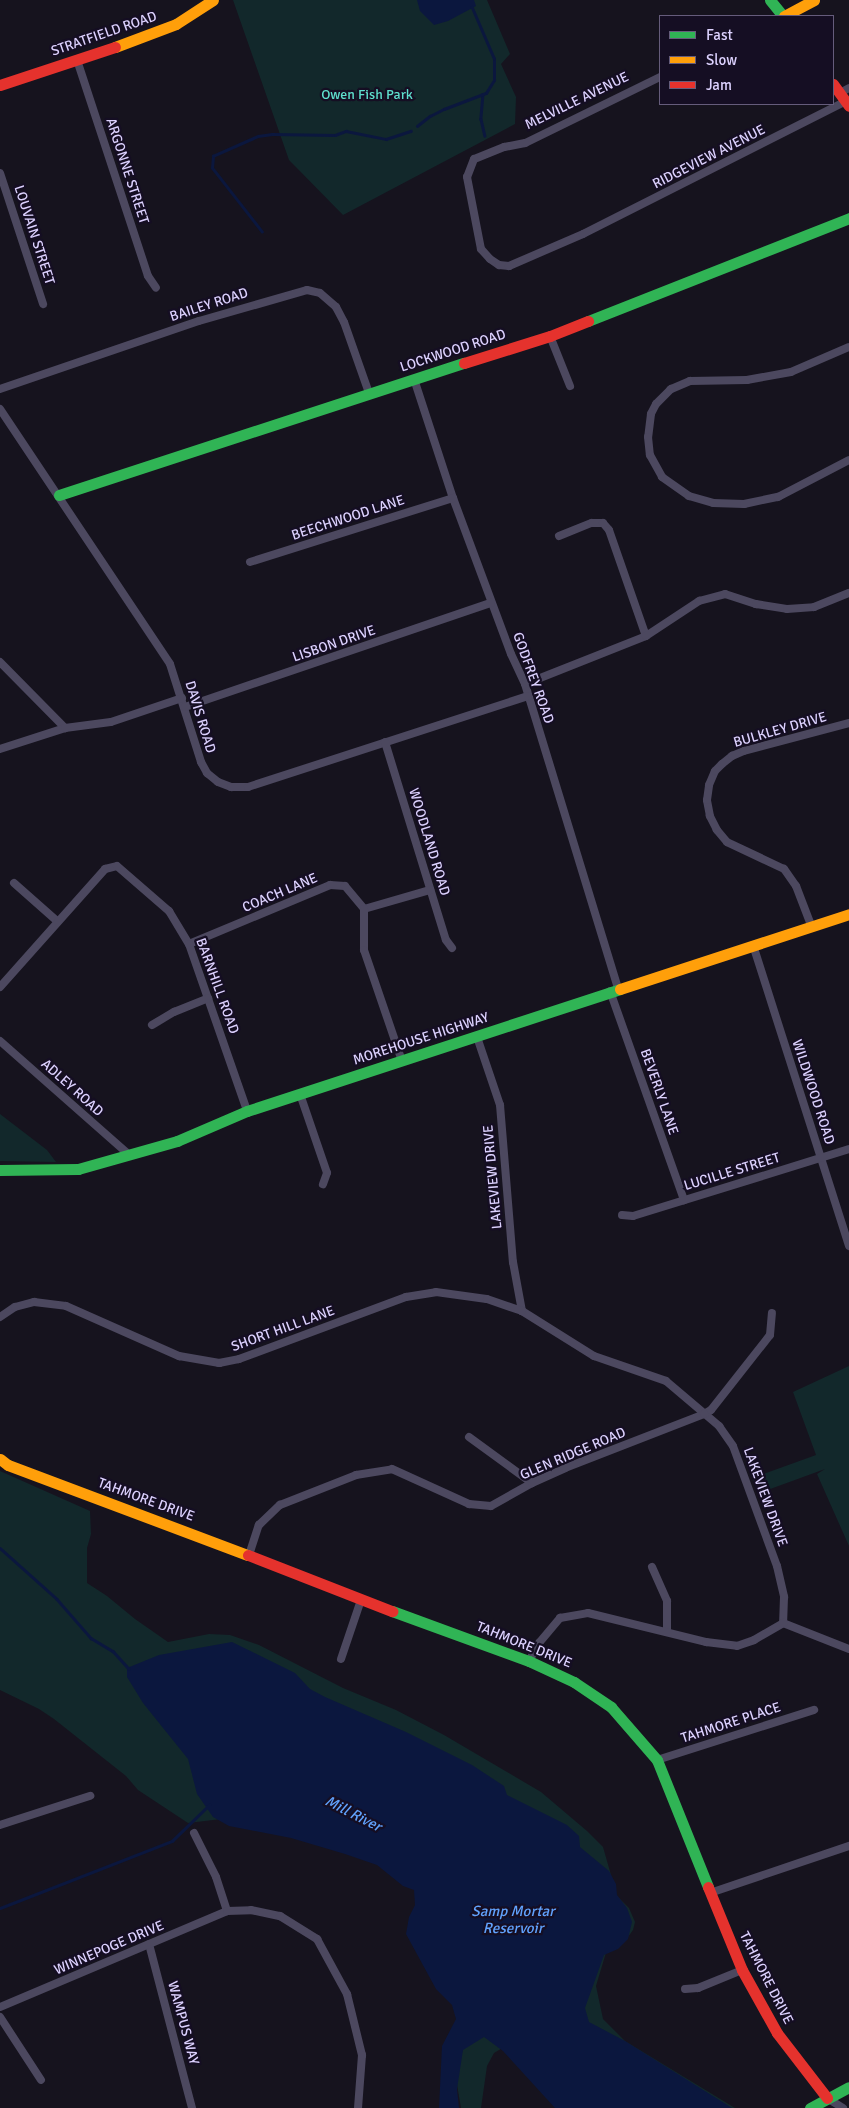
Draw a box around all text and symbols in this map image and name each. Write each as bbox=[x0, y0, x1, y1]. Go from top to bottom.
street label: STRATFIELD ROAD bbox=[49, 8, 159, 60]
legend bbox=[659, 15, 834, 105]
text: Fast bbox=[706, 26, 733, 44]
text: Slow bbox=[706, 51, 737, 69]
street label: MELVILLE AVENUE bbox=[522, 69, 632, 133]
text: Jam bbox=[706, 76, 732, 94]
park label: Owen Fish Park bbox=[321, 87, 413, 103]
street label: ARGONNE STREET bbox=[102, 116, 152, 226]
street label: RIDGEVIEW AVENUE bbox=[650, 121, 768, 193]
street label: LOUVAIN STREET bbox=[10, 183, 58, 287]
street label: BAILEY ROAD bbox=[168, 284, 250, 326]
street label: LOCKWOOD ROAD bbox=[398, 326, 508, 376]
street label: BEECHWOOD LANE bbox=[289, 492, 407, 544]
street label: LISBON DRIVE bbox=[290, 622, 378, 666]
street label: GODFREY ROAD bbox=[509, 630, 557, 726]
street label: DAVIS ROAD bbox=[181, 679, 219, 755]
street label: BULKLEY DRIVE bbox=[731, 709, 829, 751]
street label: WOODLAND ROAD bbox=[405, 786, 453, 898]
street label: COACH LANE bbox=[240, 870, 320, 916]
street label: BARNHILL ROAD bbox=[192, 936, 242, 1036]
street label: MOREHOUSE HIGHWAY bbox=[351, 1009, 491, 1069]
street label: WILDWOOD ROAD bbox=[788, 1037, 838, 1147]
street label: BEVERLY LANE bbox=[636, 1047, 682, 1137]
street label: ADLEY ROAD bbox=[38, 1056, 106, 1120]
street label: LAKEVIEW DRIVE bbox=[480, 1124, 506, 1230]
street label: LUCILLE STREET bbox=[682, 1149, 782, 1195]
street label: SHORT HILL LANE bbox=[229, 1303, 337, 1355]
street label: GLEN RIDGE ROAD bbox=[518, 1424, 628, 1484]
street label: LAKEVIEW DRIVE bbox=[739, 1445, 791, 1549]
street label: TAHMORE DRIVE bbox=[95, 1475, 197, 1525]
street label: TAHMORE DRIVE bbox=[474, 1618, 574, 1672]
street label: TAHMORE PLACE bbox=[679, 1699, 783, 1747]
water label: Mill River bbox=[322, 1792, 384, 1836]
water label: Samp Mortar Reservoir bbox=[471, 1902, 555, 1937]
street label: WINNEPOGE DRIVE bbox=[52, 1917, 166, 1979]
street label: TAHMORE DRIVE bbox=[735, 1929, 797, 2027]
street label: WAMPUS WAY bbox=[164, 1979, 202, 2067]

